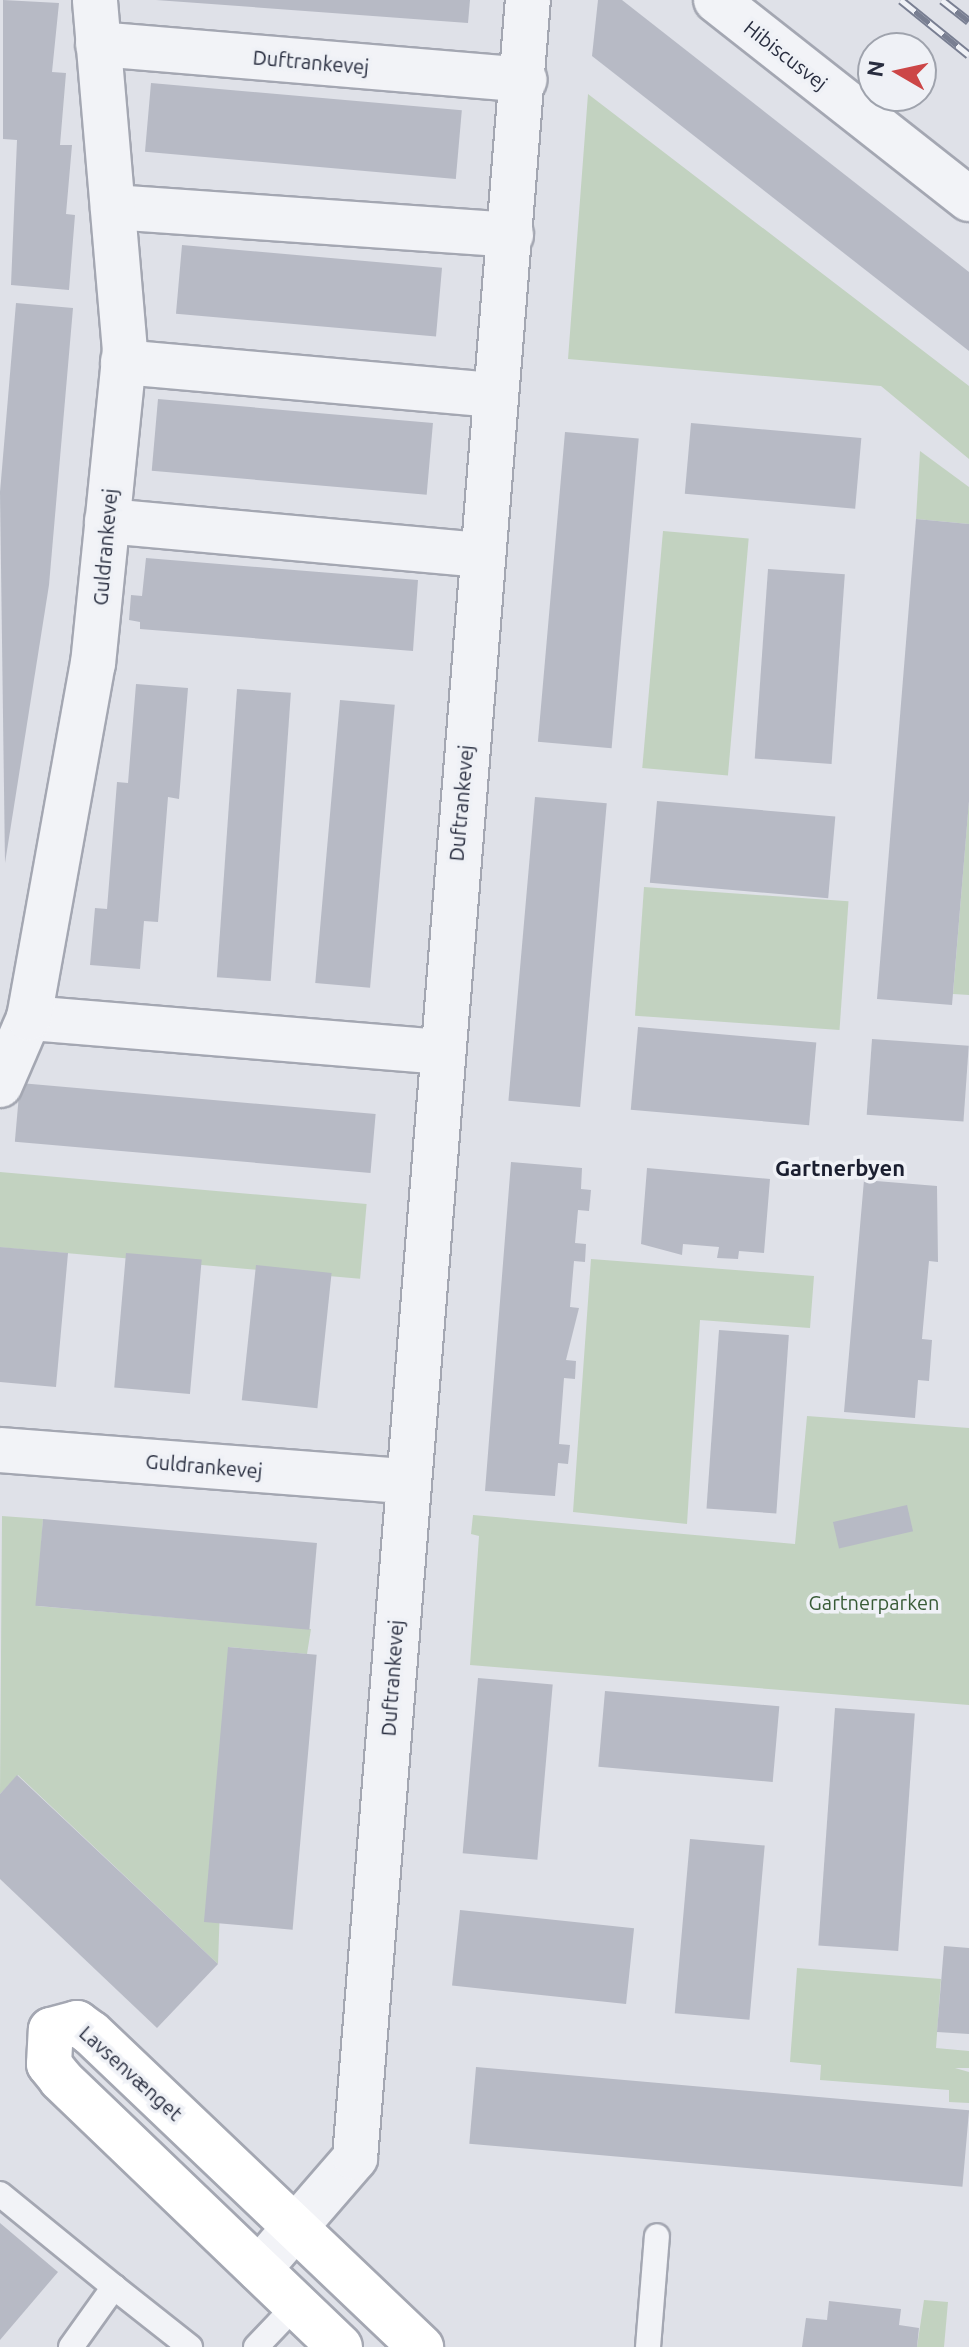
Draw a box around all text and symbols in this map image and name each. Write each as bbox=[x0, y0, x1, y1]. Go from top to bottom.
street label: Hibiscusvej bbox=[740, 15, 832, 95]
north arrow bbox=[857, 32, 937, 112]
street label: Duftrankevej bbox=[252, 45, 370, 79]
text: N bbox=[861, 58, 888, 79]
street label: Guldrankevej bbox=[88, 488, 122, 606]
street label: Duftrankevej bbox=[444, 744, 478, 862]
district label: Gartnerbyen bbox=[775, 1155, 905, 1181]
street label: Guldrankevej bbox=[145, 1449, 263, 1483]
park label: Gartnerparken bbox=[809, 1590, 939, 1614]
street label: Duftrankevej bbox=[376, 1619, 408, 1737]
street label: Lavsenvænget bbox=[75, 2021, 187, 2125]

